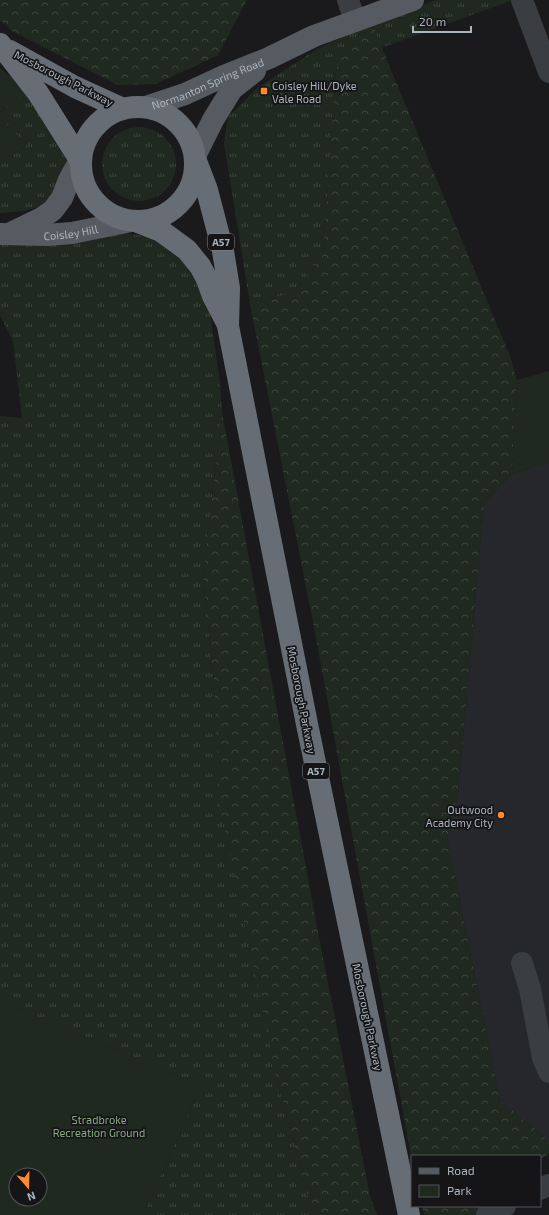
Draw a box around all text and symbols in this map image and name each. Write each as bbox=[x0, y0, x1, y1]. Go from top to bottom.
scale bar bbox=[413, 8, 471, 34]
text: 20 m bbox=[419, 14, 446, 28]
street label: Mosborough Parkway bbox=[12, 47, 116, 109]
street label: Normanton Spring Road bbox=[150, 54, 265, 111]
place label: Coisley Hill/Dyke Vale Road bbox=[272, 79, 357, 105]
marker: Coisley Hill/Dyke Vale Road bbox=[259, 86, 269, 96]
street label: Coisley Hill bbox=[44, 221, 100, 242]
road number: A57 bbox=[208, 234, 234, 250]
street label: Mosborough Parkway bbox=[285, 645, 319, 755]
road number: A57 bbox=[303, 763, 329, 779]
place label: Outwood Academy City bbox=[426, 803, 493, 829]
marker: Outwood Academy City bbox=[496, 810, 506, 820]
street label: Mosborough Parkway bbox=[350, 962, 386, 1072]
park label: Stradbroke Recreation Ground bbox=[53, 1113, 145, 1139]
legend bbox=[411, 1155, 541, 1207]
text: Road bbox=[447, 1163, 475, 1177]
north arrow bbox=[8, 1167, 48, 1207]
text: Park bbox=[447, 1183, 472, 1197]
text: N bbox=[26, 1189, 38, 1204]

